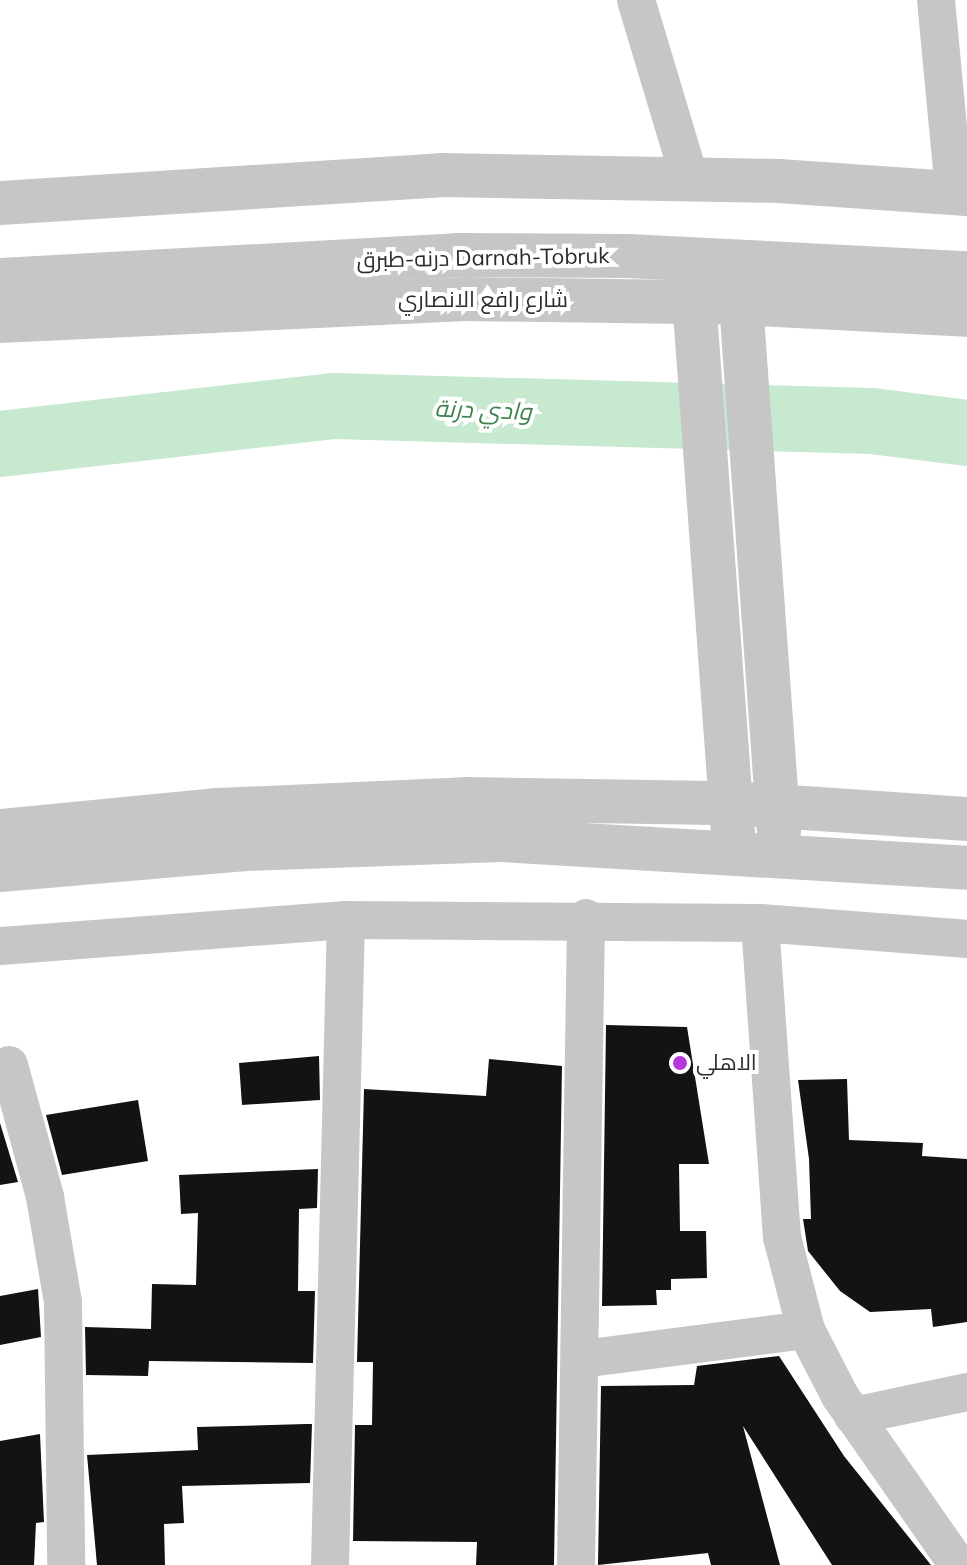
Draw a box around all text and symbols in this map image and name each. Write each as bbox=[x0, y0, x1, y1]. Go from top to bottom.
street label: درنه-طبرق Darnah-Tobruk bbox=[356, 243, 610, 273]
street label: شارع رافع الانصاري bbox=[398, 287, 568, 313]
water label: وادي درنة bbox=[434, 394, 532, 426]
place label: الاهلي bbox=[696, 1050, 757, 1076]
marker: الاهلي bbox=[671, 1054, 689, 1072]

